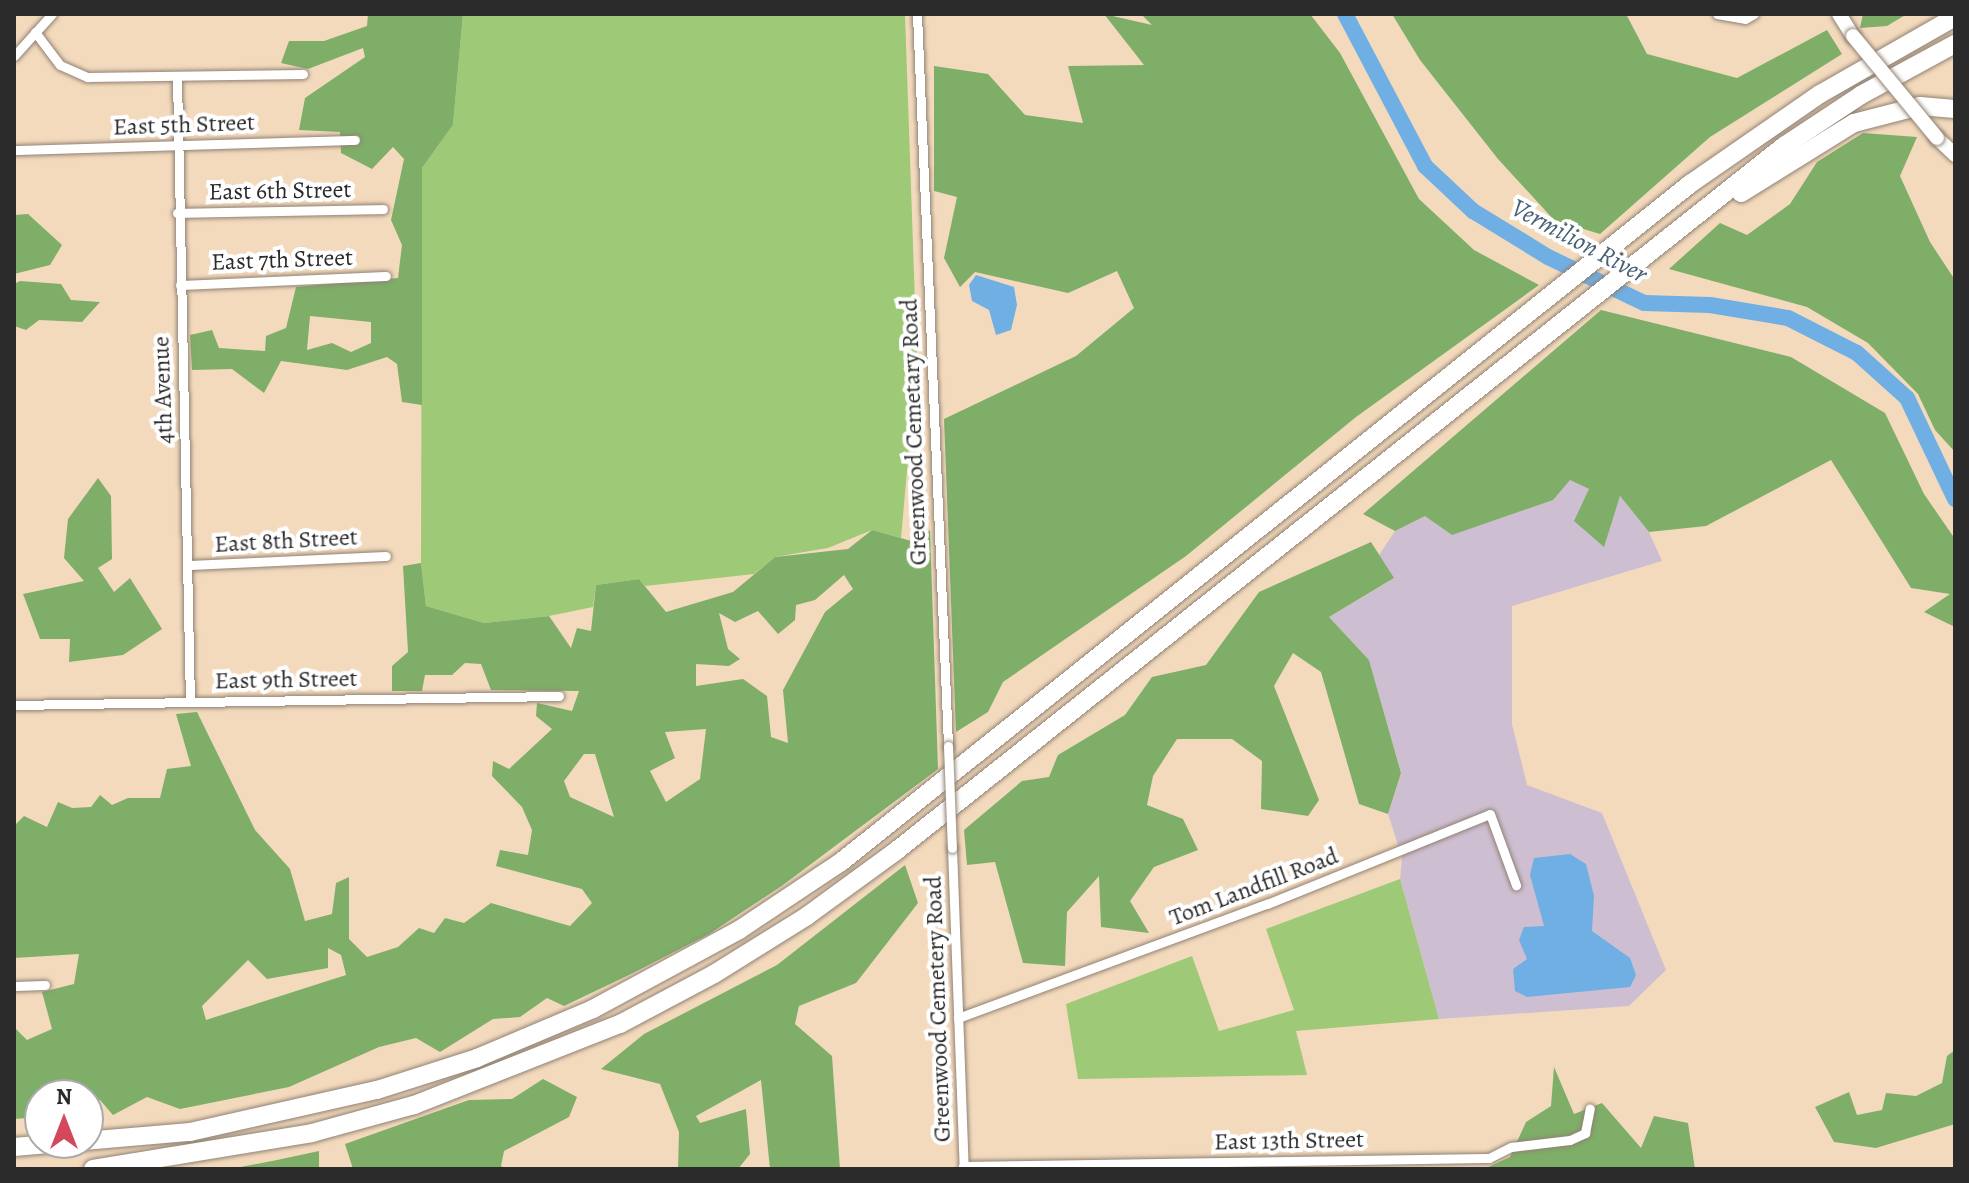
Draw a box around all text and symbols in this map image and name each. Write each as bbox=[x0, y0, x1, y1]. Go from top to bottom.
street label: East 5th Street bbox=[113, 108, 255, 142]
street label: East 6th Street bbox=[208, 175, 352, 207]
water label: Vermilion River bbox=[1506, 192, 1652, 290]
street label: East 7th Street bbox=[211, 243, 353, 277]
street label: Greenwood Cemetary Road bbox=[895, 298, 933, 566]
street label: 4th Avenue bbox=[147, 336, 179, 444]
street label: East 8th Street bbox=[214, 523, 358, 559]
street label: East 9th Street bbox=[214, 664, 358, 696]
street label: Tom Landfill Road bbox=[1166, 842, 1342, 932]
street label: Greenwood Cemetery Road bbox=[919, 875, 957, 1143]
north arrow bbox=[24, 1079, 104, 1159]
text: N bbox=[56, 1082, 72, 1112]
street label: East 13th Street bbox=[1214, 1125, 1364, 1157]

